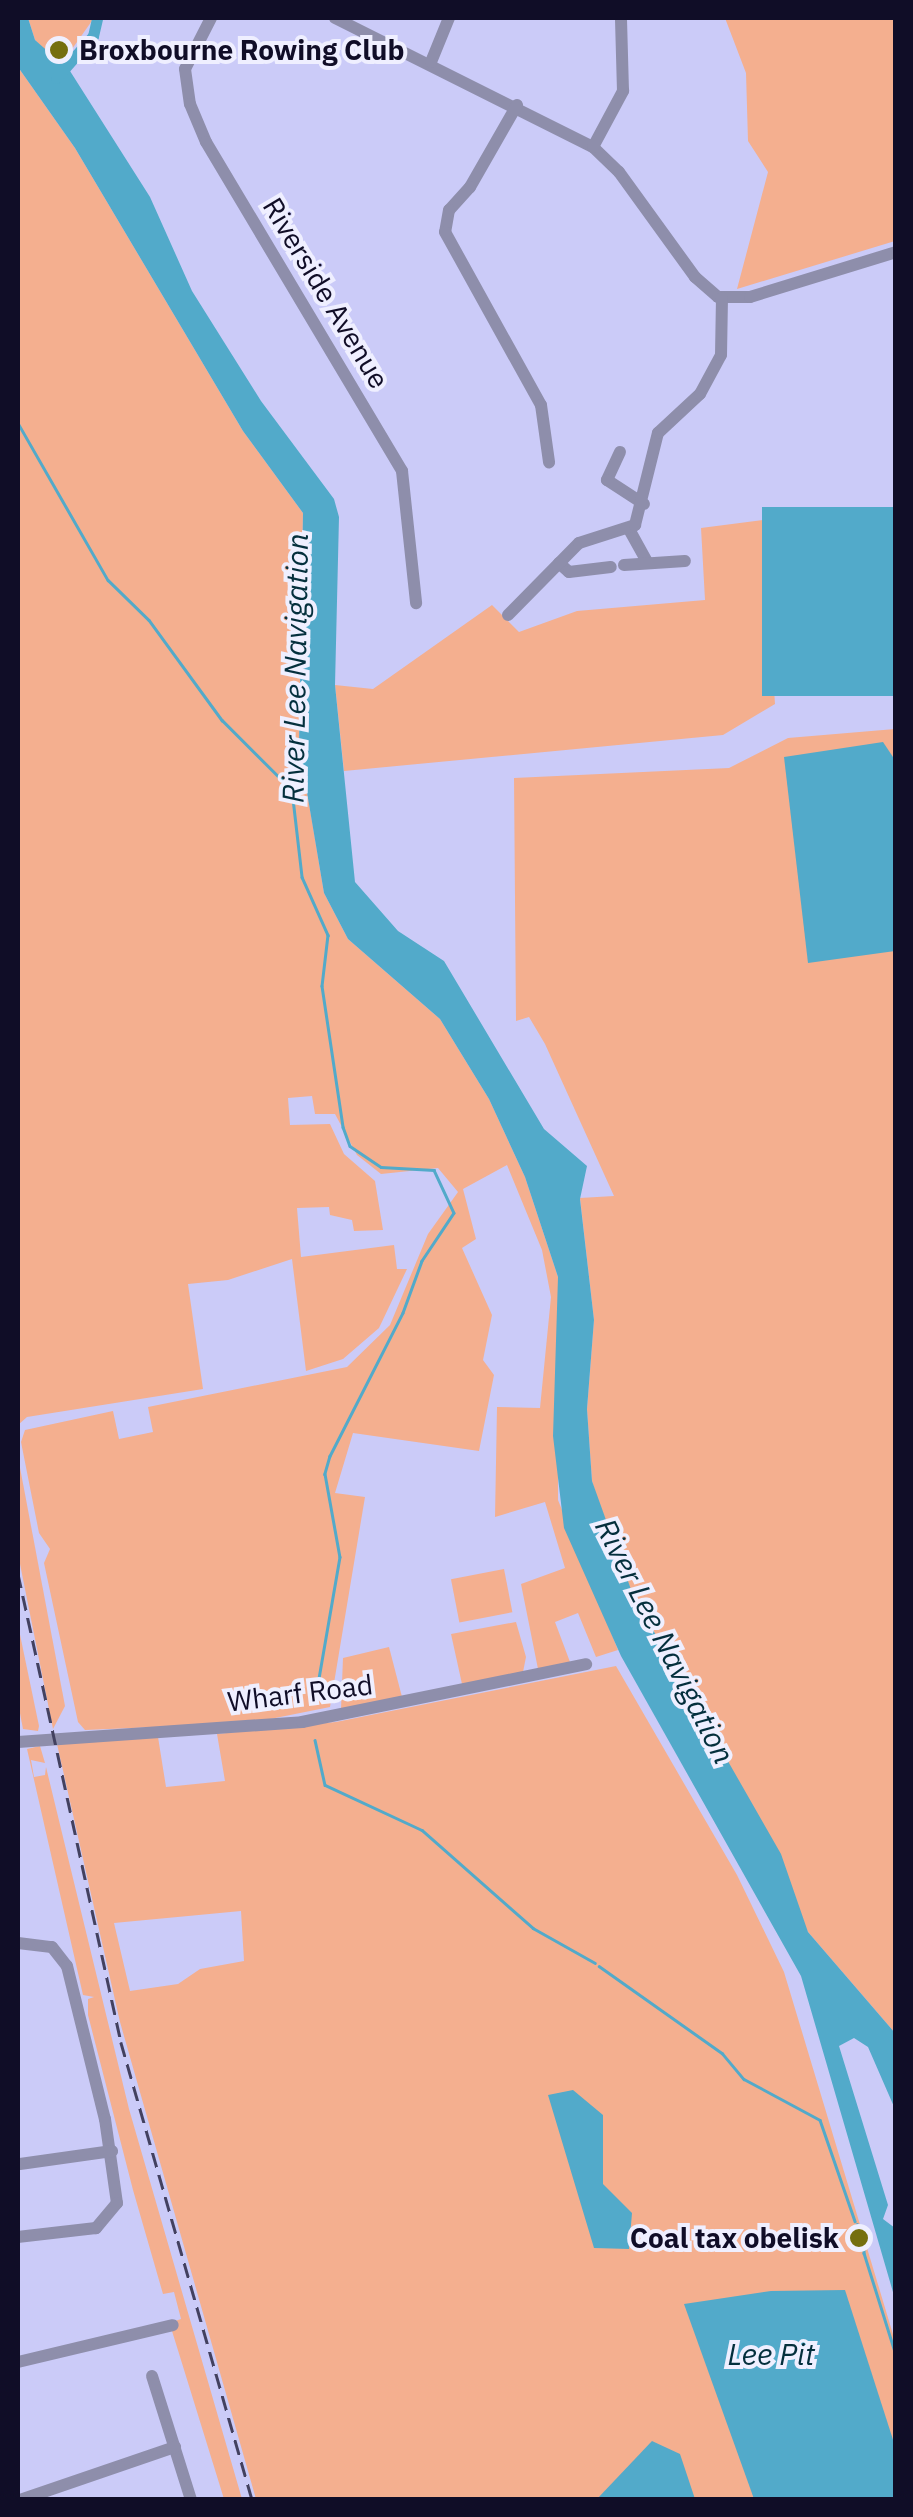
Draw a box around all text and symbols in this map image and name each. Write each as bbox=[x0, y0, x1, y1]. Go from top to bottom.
place label: Broxbourne Rowing Club bbox=[79, 33, 404, 67]
marker: Broxbourne Rowing Club bbox=[48, 39, 70, 61]
street label: Riverside Avenue bbox=[256, 192, 396, 394]
water label: River Lee Navigation bbox=[275, 533, 315, 803]
water label: River Lee Navigation bbox=[588, 1513, 742, 1769]
street label: Wharf Road bbox=[225, 1667, 375, 1719]
place label: Coal tax obelisk bbox=[630, 2221, 839, 2255]
marker: Coal tax obelisk bbox=[848, 2227, 870, 2249]
water label: Lee Pit bbox=[728, 2336, 814, 2372]

